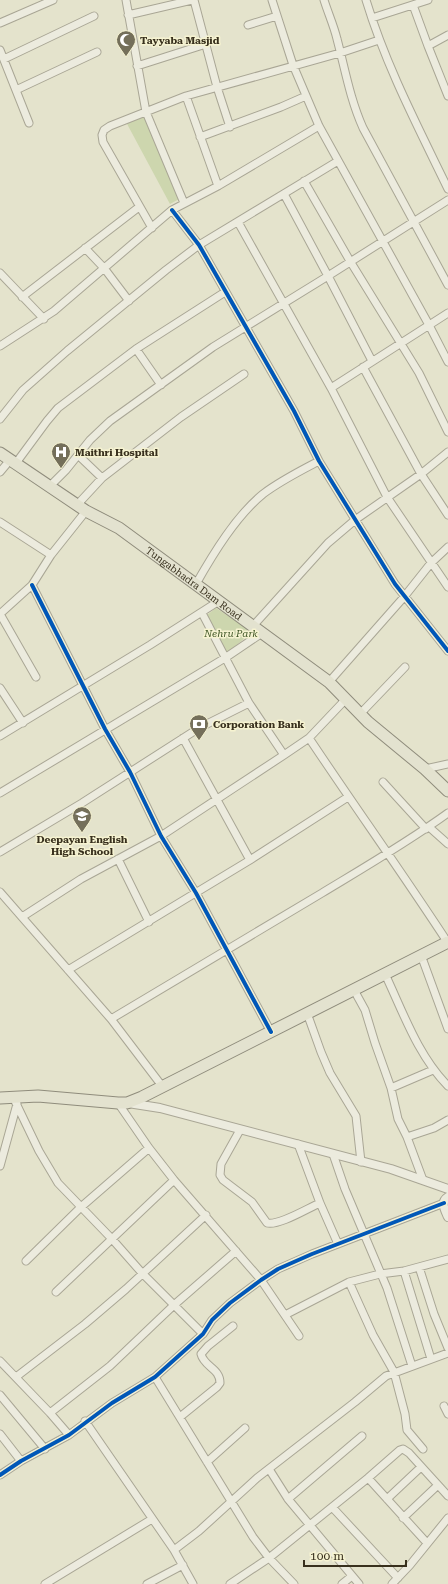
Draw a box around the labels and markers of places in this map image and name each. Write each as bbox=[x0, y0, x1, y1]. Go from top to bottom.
mosque icon: Tayyaba Masjid bbox=[115, 29, 137, 57]
place label: Tayyaba Masjid bbox=[140, 35, 220, 46]
hospital icon: Maithri Hospital bbox=[50, 441, 72, 469]
place label: Maithri Hospital bbox=[75, 447, 159, 458]
bank icon: Corporation Bank bbox=[188, 713, 210, 741]
place label: Corporation Bank bbox=[213, 719, 304, 730]
school or university icon: Deepayan English High School bbox=[71, 805, 93, 833]
place label: Deepayan English High School bbox=[37, 834, 128, 857]

